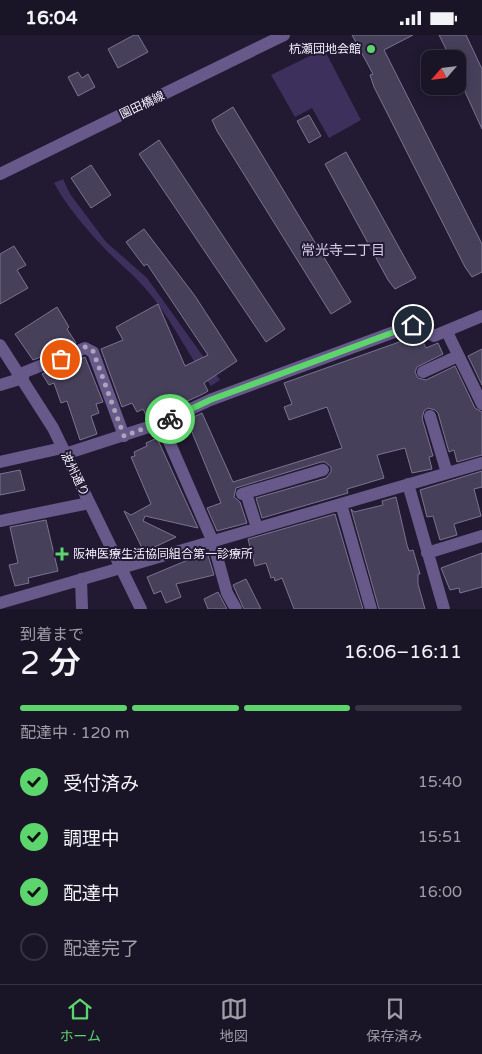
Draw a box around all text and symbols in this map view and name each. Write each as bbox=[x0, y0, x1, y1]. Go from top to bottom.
text: 16:04 bbox=[25, 7, 78, 29]
place label: 杭瀬団地会館 bbox=[289, 42, 361, 56]
marker: 杭瀬団地会館 bbox=[365, 43, 377, 55]
north arrow bbox=[421, 50, 466, 95]
map controls bbox=[421, 50, 466, 95]
street label: 園田橋線 bbox=[117, 89, 167, 121]
district label: 常光寺二丁目 bbox=[301, 242, 385, 259]
pin bbox=[392, 304, 434, 346]
icon: home bbox=[399, 311, 427, 339]
pin bbox=[40, 338, 82, 380]
icon: bag bbox=[47, 345, 75, 373]
courier bbox=[145, 394, 195, 444]
icon: bike bbox=[156, 405, 184, 433]
street label: 波州通り bbox=[58, 449, 92, 499]
marker: 阪神医療生活協同組合第一診療所 bbox=[55, 547, 69, 561]
place label: 阪神医療生活協同組合第一診療所 bbox=[73, 547, 253, 561]
text: 到着まで bbox=[20, 625, 84, 645]
text: 16:06–16:11 bbox=[344, 641, 462, 663]
text: 2 分 bbox=[20, 645, 80, 683]
text: 配達中 · 120 m bbox=[20, 723, 129, 743]
icon: check bbox=[20, 768, 48, 796]
text: 15:40 bbox=[418, 772, 462, 792]
text: 受付済み bbox=[63, 773, 139, 795]
icon: check bbox=[20, 823, 48, 851]
text: 15:51 bbox=[418, 827, 462, 847]
text: 調理中 bbox=[63, 828, 120, 850]
icon: check bbox=[20, 878, 48, 906]
text: 16:00 bbox=[418, 882, 462, 902]
text: 配達中 bbox=[63, 883, 120, 905]
text: 配達完了 bbox=[63, 938, 139, 960]
tab: ホーム bbox=[59, 995, 101, 1045]
tab: 地図 bbox=[220, 995, 248, 1045]
tab: 保存済み bbox=[367, 995, 423, 1045]

